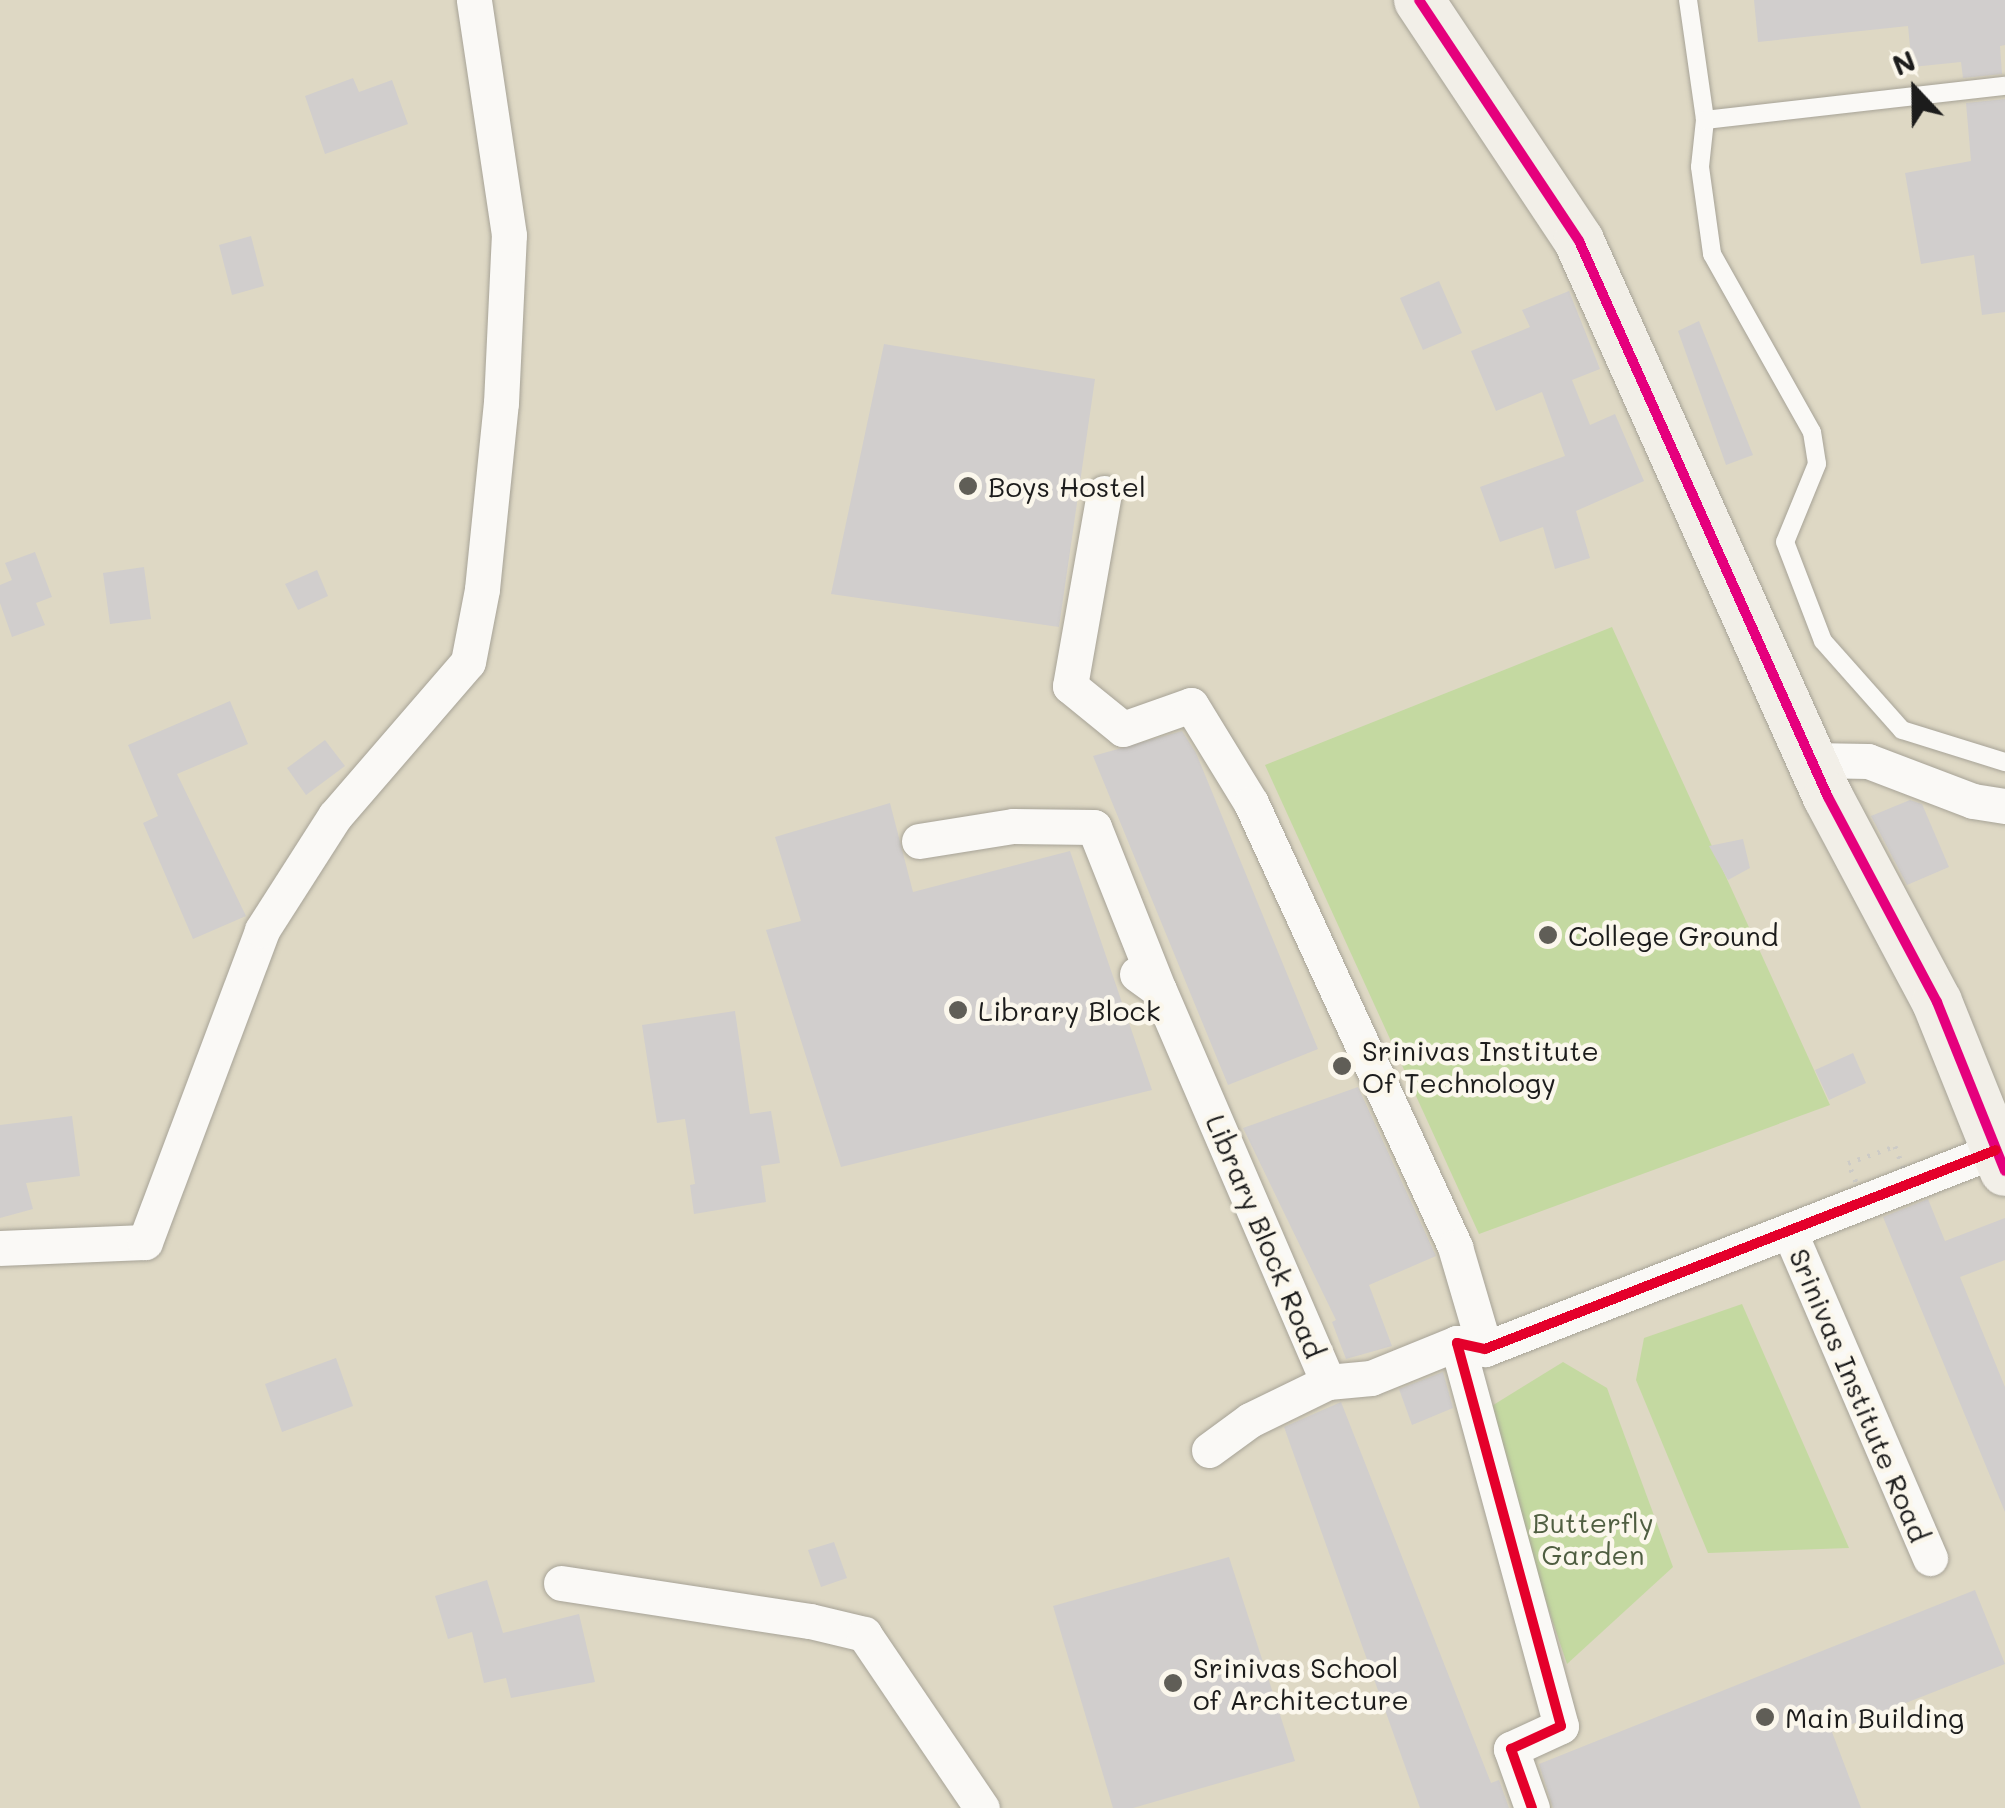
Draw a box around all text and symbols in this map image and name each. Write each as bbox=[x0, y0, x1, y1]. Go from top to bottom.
north arrow bbox=[1865, 40, 1965, 140]
text: N bbox=[1887, 42, 1920, 83]
place label: Boys Hostel bbox=[988, 469, 1146, 503]
marker: Boys Hostel bbox=[957, 475, 979, 497]
place label: College Ground bbox=[1568, 918, 1779, 952]
marker: College Ground bbox=[1537, 924, 1559, 946]
place label: Library Block bbox=[978, 993, 1161, 1027]
marker: Library Block bbox=[947, 999, 969, 1021]
place label: Srinivas Institute Of Technology bbox=[1362, 1033, 1599, 1099]
marker: Srinivas Institute Of Technology bbox=[1331, 1055, 1353, 1077]
street label: Library Block Road bbox=[1199, 1109, 1333, 1363]
street label: Srinivas Institute Road bbox=[1783, 1243, 1937, 1547]
park label: Butterfly Garden bbox=[1532, 1505, 1654, 1571]
place label: Srinivas School of Architecture bbox=[1193, 1650, 1409, 1716]
marker: Srinivas School of Architecture bbox=[1162, 1672, 1184, 1694]
place label: Main Building bbox=[1785, 1700, 1964, 1734]
marker: Main Building bbox=[1754, 1706, 1776, 1728]

